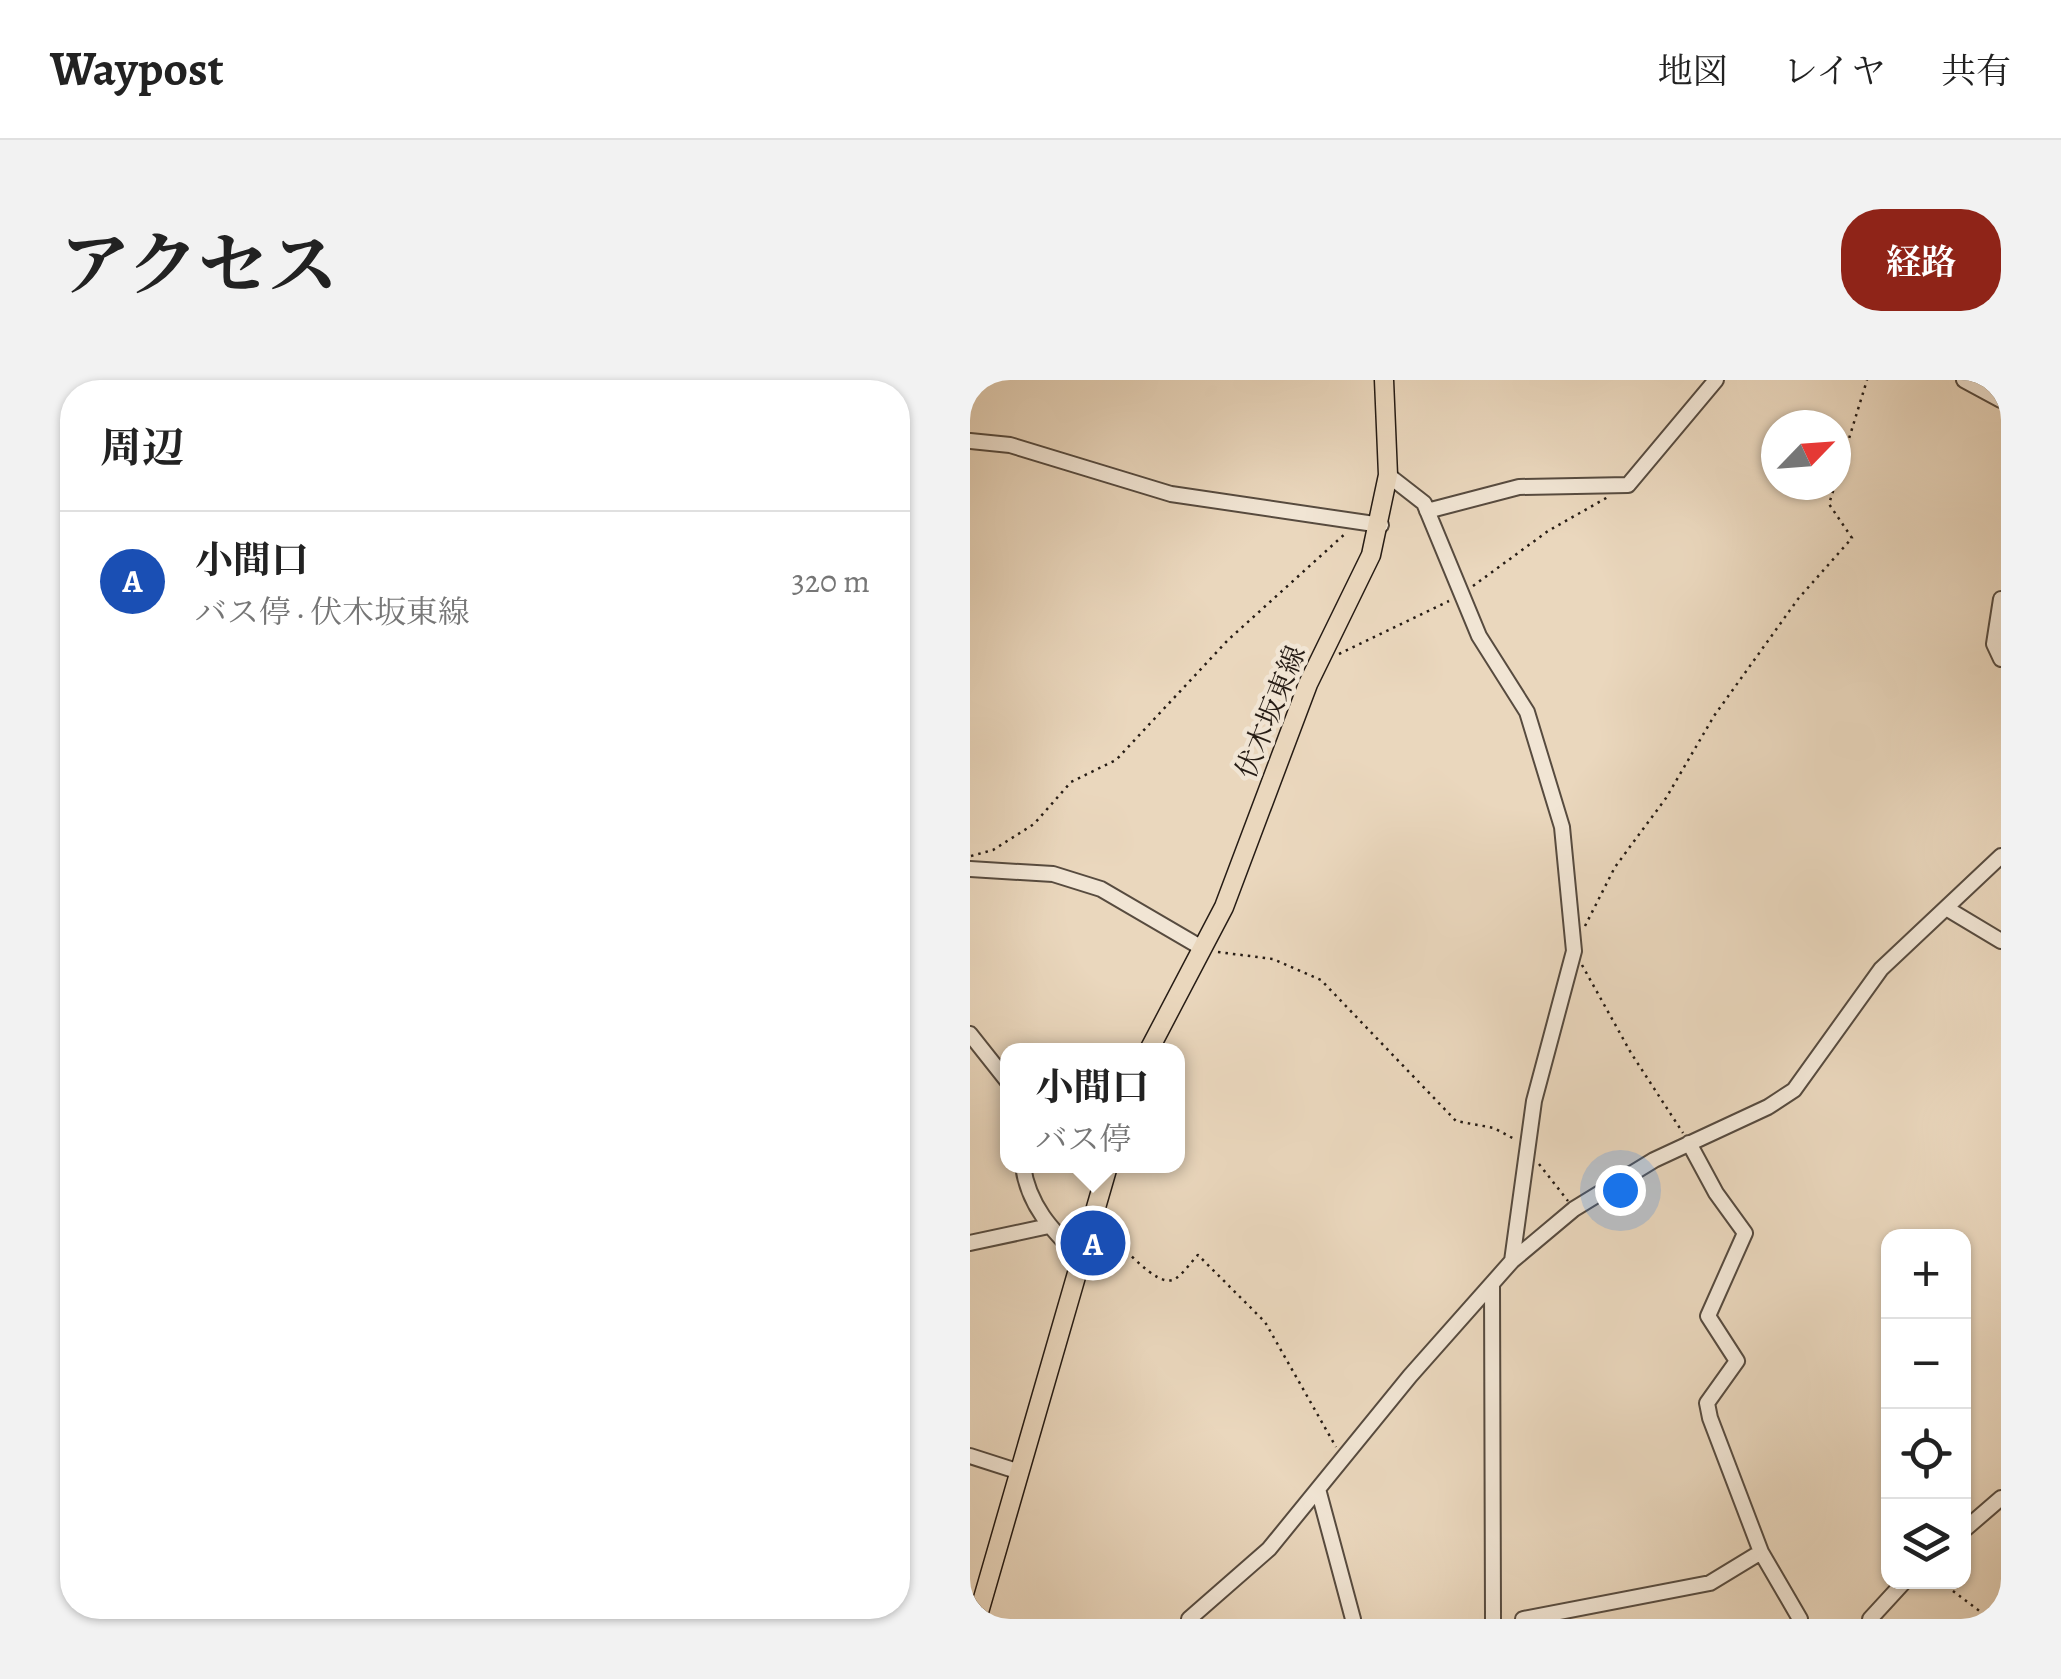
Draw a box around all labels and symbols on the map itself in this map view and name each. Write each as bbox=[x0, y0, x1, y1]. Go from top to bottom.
north arrow bbox=[1761, 410, 1851, 500]
street label: 伏木坂東線 bbox=[1227, 640, 1315, 784]
your location bbox=[1595, 1165, 1646, 1216]
pin: A bbox=[1060, 1206, 1126, 1280]

